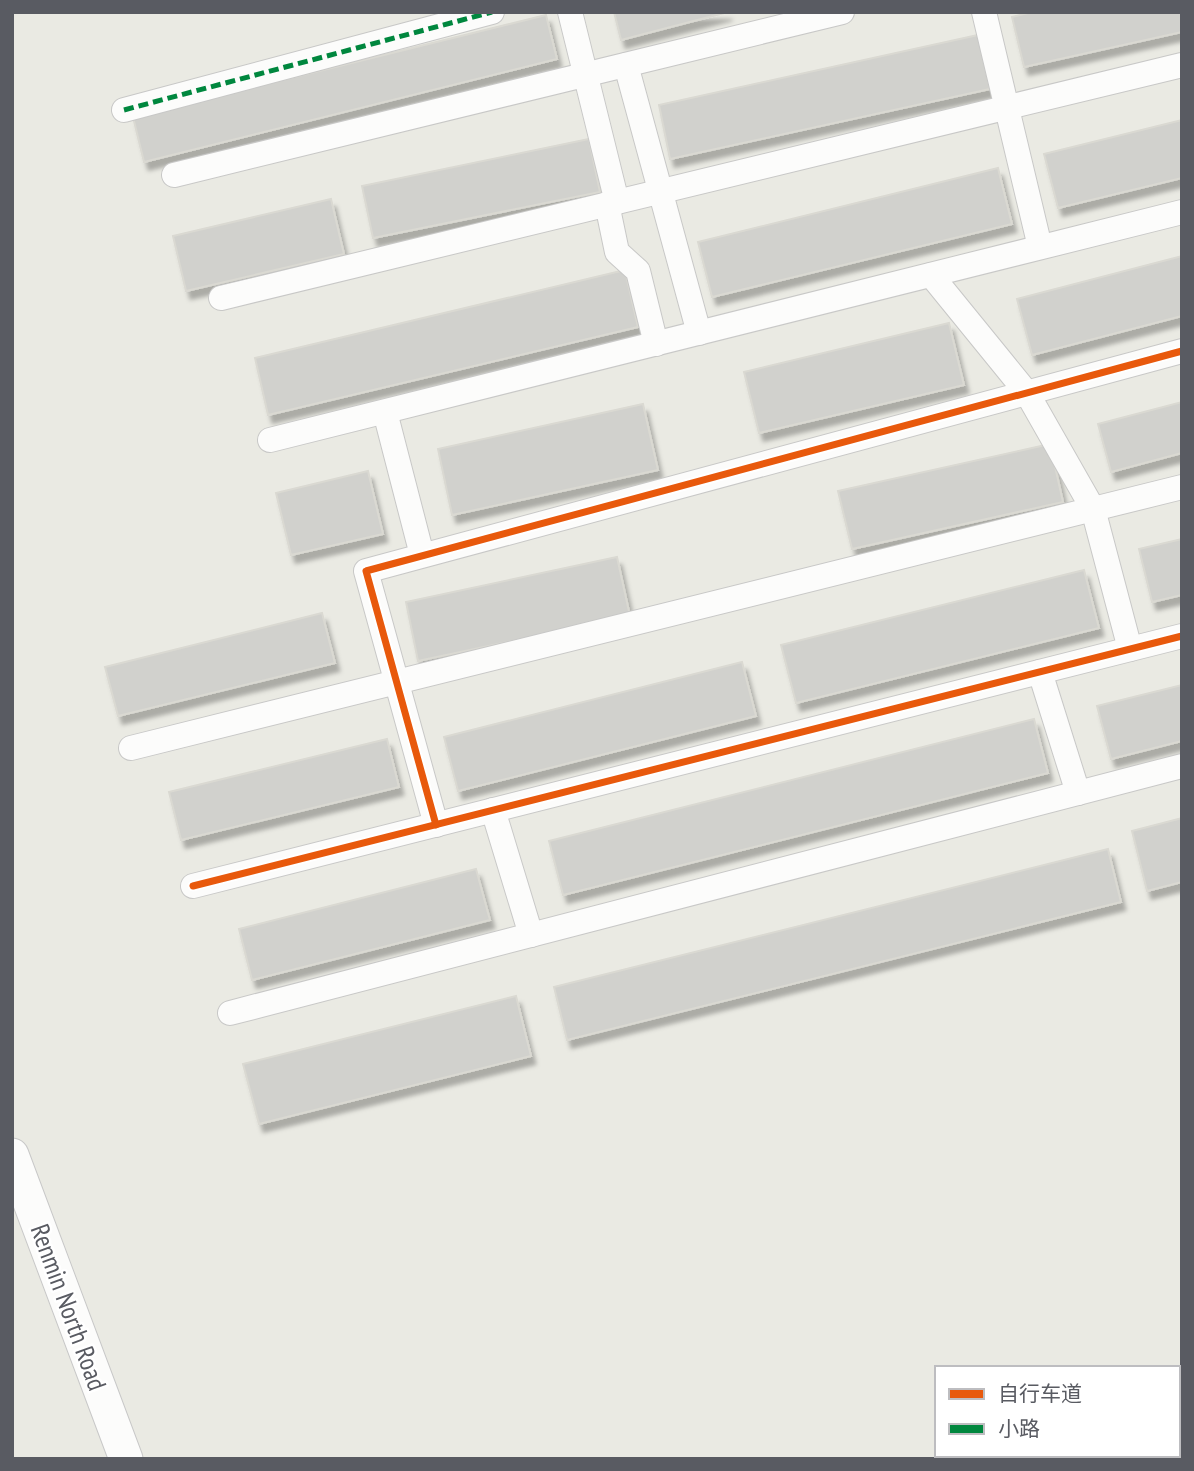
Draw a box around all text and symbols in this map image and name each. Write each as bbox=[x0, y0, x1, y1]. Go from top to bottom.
street label: Renmin North Road bbox=[24, 1219, 114, 1395]
legend bbox=[935, 1366, 1180, 1457]
text: 自行车道 bbox=[998, 1380, 1082, 1407]
text: 小路 bbox=[998, 1415, 1040, 1442]

